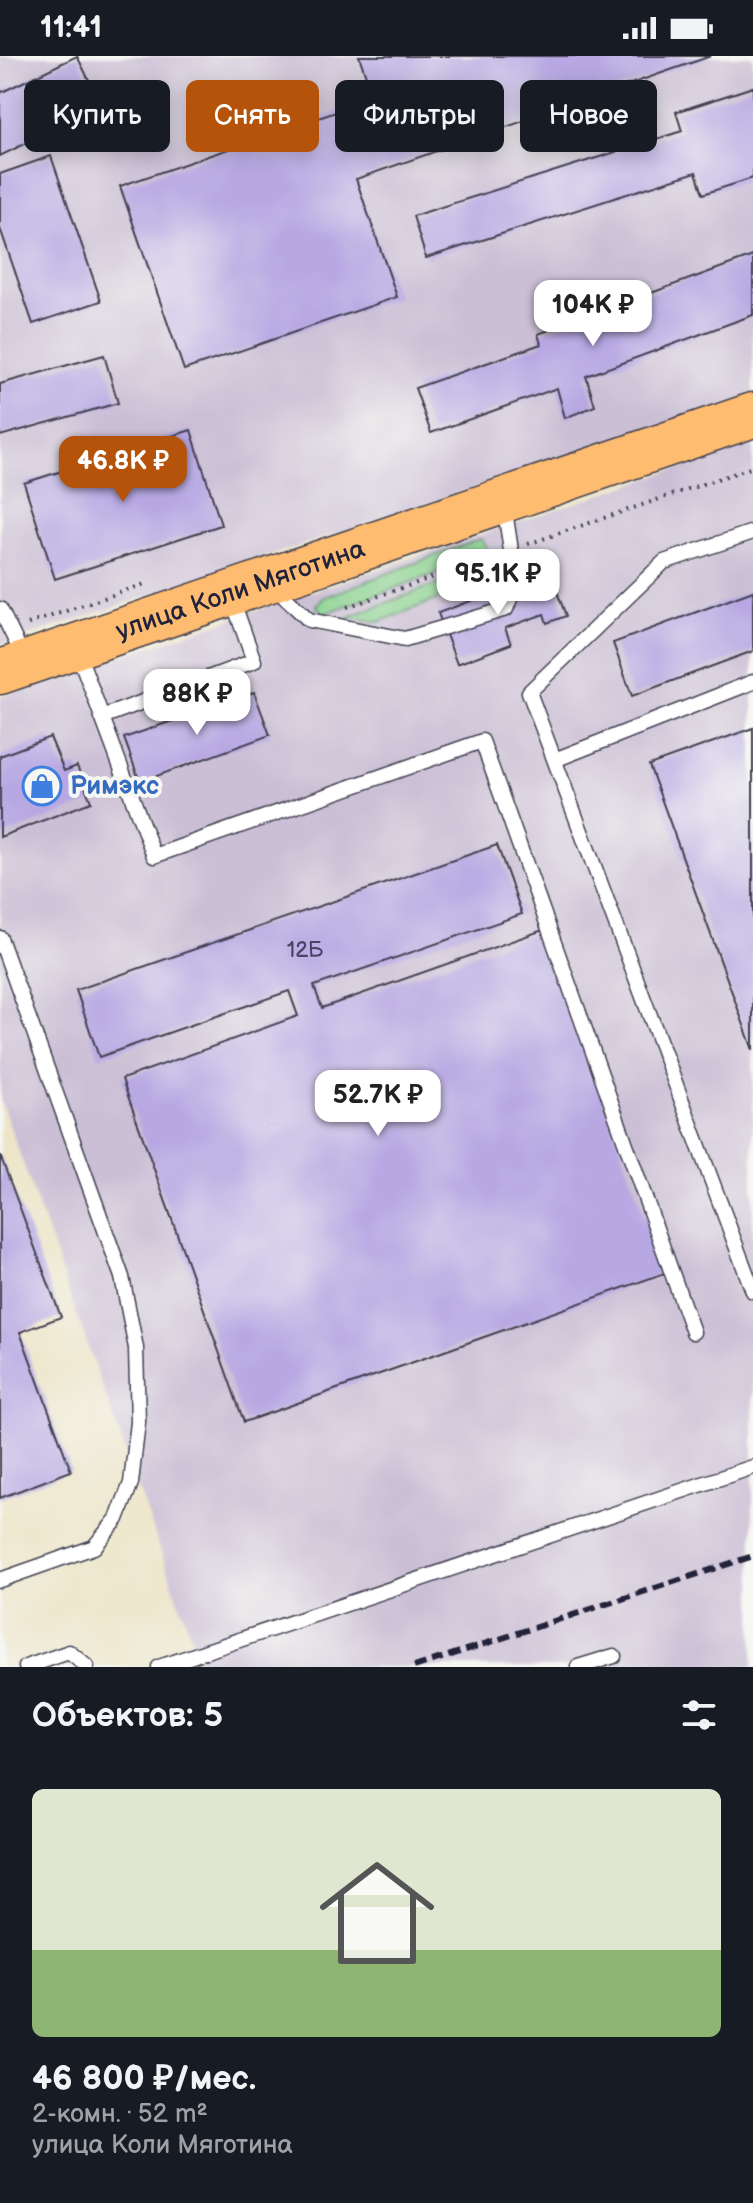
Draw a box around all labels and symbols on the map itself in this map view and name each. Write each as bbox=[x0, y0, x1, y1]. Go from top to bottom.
pin: 104K ₽ bbox=[528, 280, 658, 348]
pin: 46.8K ₽ bbox=[49, 436, 197, 504]
street label: улица Коли Мяготина bbox=[112, 533, 369, 647]
pin: 95.1K ₽ bbox=[424, 549, 572, 617]
pin: 88K ₽ bbox=[141, 669, 253, 737]
shop icon: Римэкс bbox=[21, 765, 63, 807]
place label: Римэкс bbox=[70, 771, 159, 802]
house number: 12Б bbox=[287, 937, 324, 964]
pin: 52.7K ₽ bbox=[304, 1070, 452, 1138]

